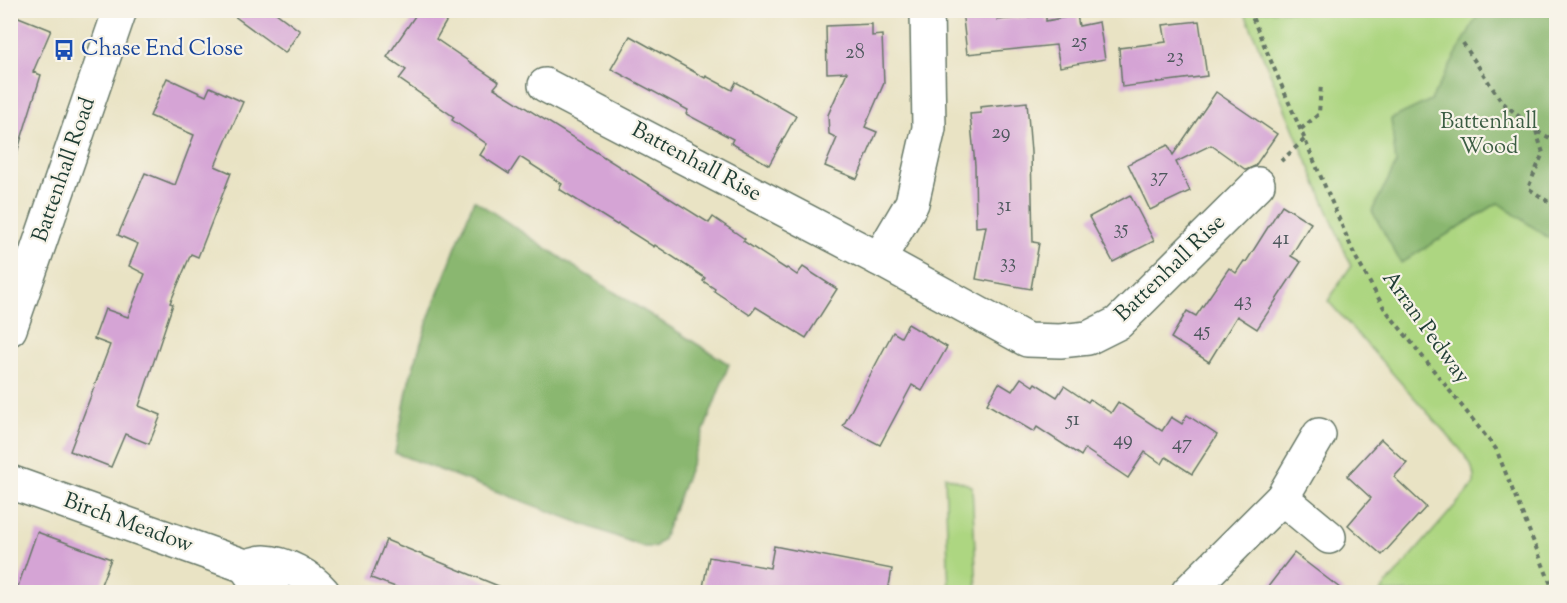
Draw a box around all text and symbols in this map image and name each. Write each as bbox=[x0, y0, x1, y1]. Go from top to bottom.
house number: 25 bbox=[1071, 28, 1087, 57]
place label: Chase End Close bbox=[81, 34, 243, 66]
bus stop icon: Chase End Close bbox=[52, 38, 76, 62]
house number: 28 bbox=[845, 39, 865, 68]
house number: 23 bbox=[1166, 43, 1184, 72]
street label: Battenhall Road bbox=[25, 93, 105, 247]
park label: Battenhall Wood bbox=[1440, 107, 1538, 164]
street label: Battenhall Rise bbox=[625, 115, 767, 211]
house number: 29 bbox=[991, 119, 1011, 148]
house number: 37 bbox=[1150, 163, 1168, 192]
house number: 31 bbox=[997, 192, 1012, 221]
street label: Battenhall Rise bbox=[1108, 208, 1234, 330]
house number: 35 bbox=[1114, 215, 1129, 244]
house number: 41 bbox=[1273, 225, 1290, 254]
house number: 33 bbox=[1000, 249, 1016, 278]
street label: Arran Pedway bbox=[1373, 265, 1477, 391]
house number: 43 bbox=[1234, 287, 1252, 316]
house number: 45 bbox=[1194, 317, 1211, 346]
house number: 51 bbox=[1065, 406, 1080, 435]
house number: 49 bbox=[1113, 426, 1133, 455]
house number: 47 bbox=[1172, 430, 1192, 459]
street label: Birch Meadow bbox=[59, 486, 198, 562]

